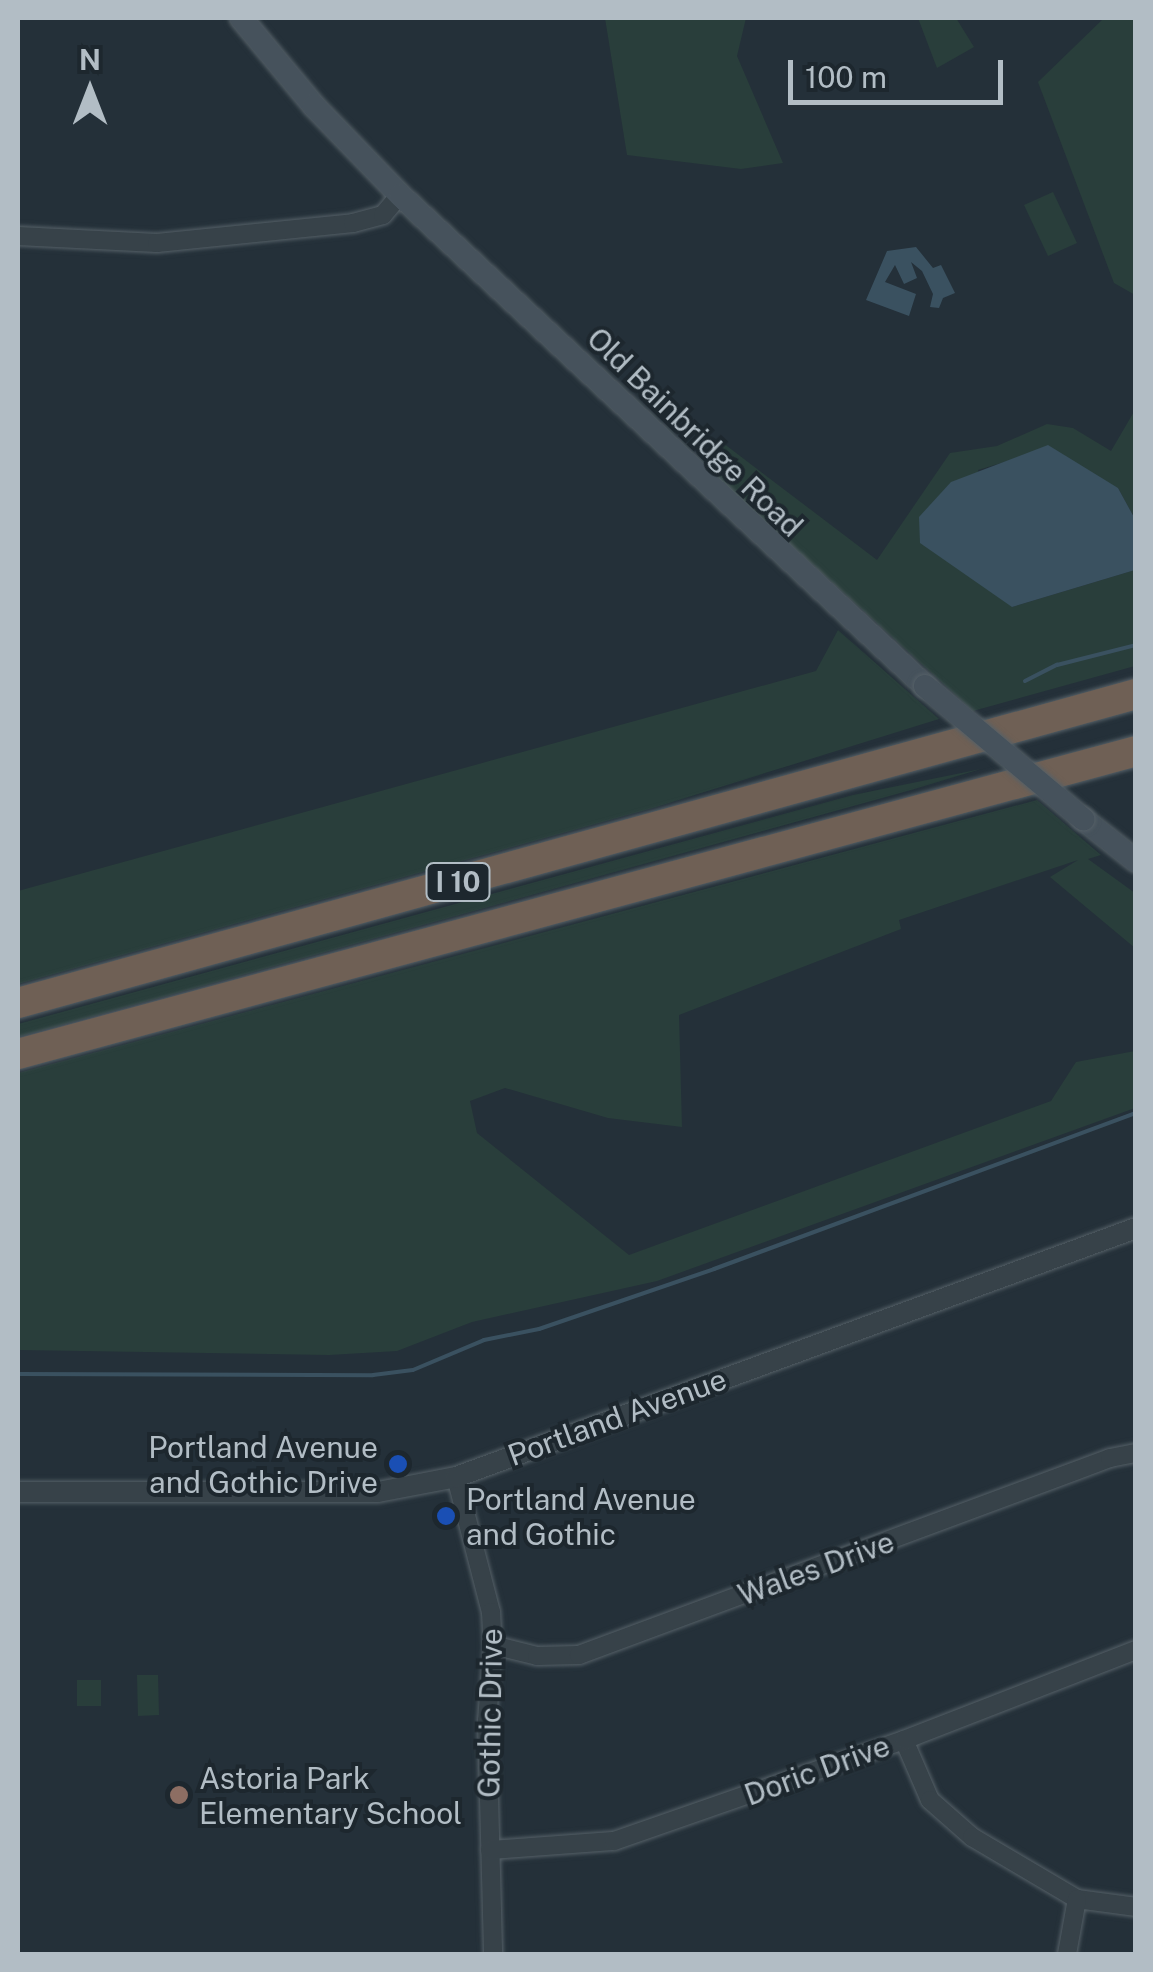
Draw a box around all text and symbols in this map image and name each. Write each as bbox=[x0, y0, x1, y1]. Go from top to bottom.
north arrow bbox=[40, 40, 140, 140]
scale bar bbox=[793, 40, 1008, 102]
text: N bbox=[79, 43, 101, 76]
text: 100 m bbox=[805, 59, 887, 95]
street label: Old Bainbridge Road bbox=[580, 320, 810, 544]
road number: I 10 bbox=[426, 859, 490, 905]
street label: Portland Avenue bbox=[503, 1361, 731, 1473]
place label: Portland Avenue and Gothic Drive bbox=[148, 1429, 378, 1500]
marker: Portland Avenue and Gothic Drive bbox=[387, 1453, 409, 1475]
place label: Portland Avenue and Gothic bbox=[466, 1481, 696, 1552]
marker: Portland Avenue and Gothic bbox=[435, 1505, 457, 1527]
street label: Wales Drive bbox=[733, 1523, 899, 1613]
street label: Gothic Drive bbox=[471, 1628, 509, 1798]
street label: Doric Drive bbox=[739, 1727, 895, 1813]
place label: Astoria Park Elementary School bbox=[199, 1760, 462, 1830]
marker: Astoria Park Elementary School bbox=[168, 1784, 190, 1806]

